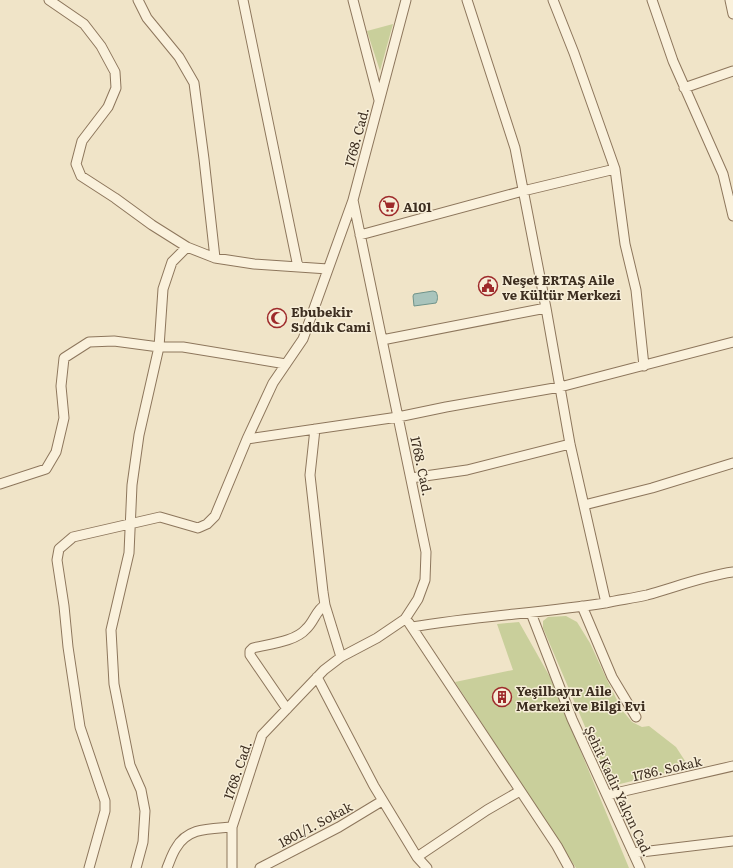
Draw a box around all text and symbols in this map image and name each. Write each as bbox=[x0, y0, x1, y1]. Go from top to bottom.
street label: 1768. Cad. bbox=[339, 105, 373, 169]
supermarket icon: A101 bbox=[378, 195, 400, 217]
place label: A101 bbox=[403, 197, 432, 216]
place label: Neşet ERTAŞ Aile ve Kültür Merkezi bbox=[502, 270, 621, 304]
public building icon: Neşet ERTAŞ Aile ve Kültür Merkezi bbox=[477, 275, 499, 297]
place label: Ebubekir Sıddık Cami bbox=[291, 302, 371, 336]
mosque icon: Ebubekir Sıddık Cami bbox=[266, 307, 288, 329]
street label: 1768. Cad. bbox=[406, 434, 438, 498]
place label: Yeşilbayır Aile Merkezi ve Bilgi Evi bbox=[516, 681, 646, 715]
building icon: Yeşilbayır Aile Merkezi ve Bilgi Evi bbox=[491, 686, 513, 708]
street label: Şehit Kadir Yalçın Cad. bbox=[580, 723, 658, 859]
street label: 1768. Cad. bbox=[218, 738, 256, 802]
street label: 1786. Sokak bbox=[630, 751, 705, 785]
street label: 1801/1. Sokak bbox=[275, 796, 356, 851]

